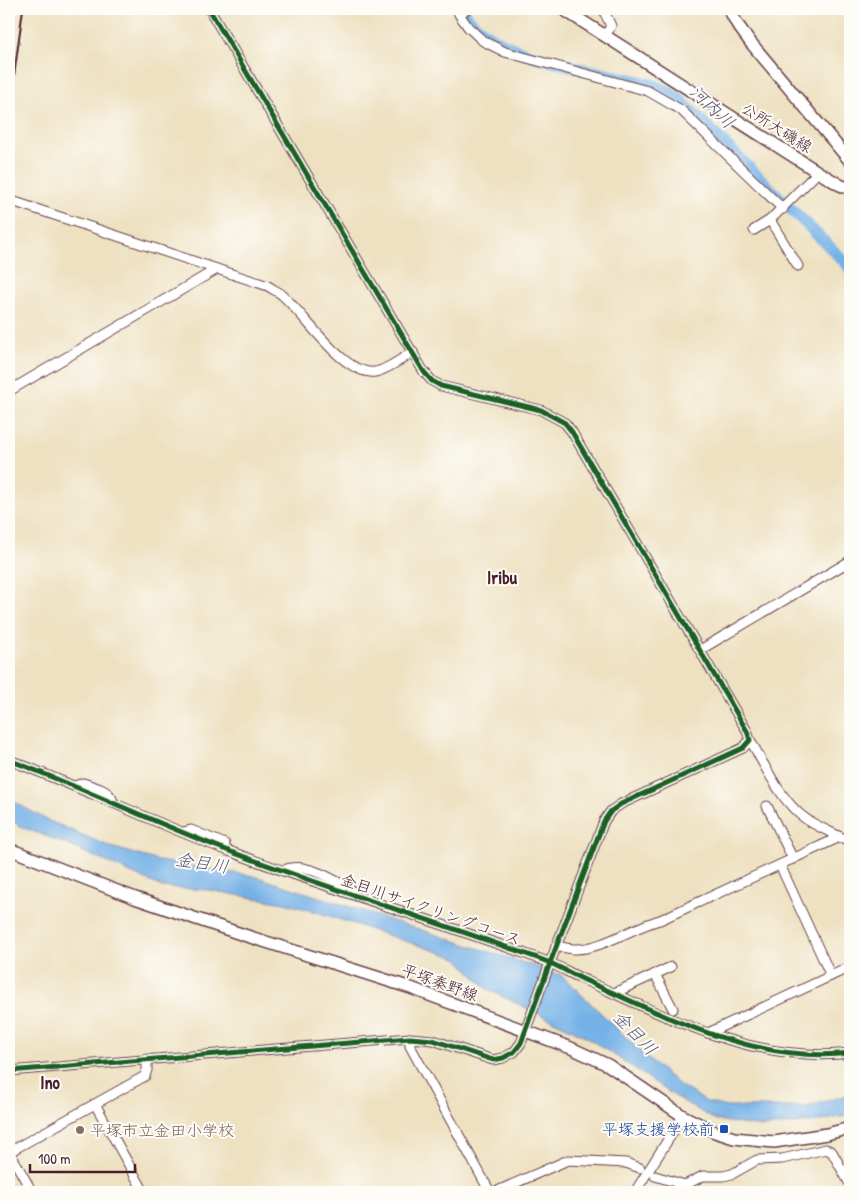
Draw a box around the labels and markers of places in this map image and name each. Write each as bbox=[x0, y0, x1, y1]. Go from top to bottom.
place label: 平塚支援学校前 bbox=[602, 1118, 714, 1140]
place label: 平塚市立金田小学校 bbox=[90, 1119, 234, 1141]
marker: 平塚支援学校前 bbox=[718, 1123, 730, 1135]
marker: 平塚市立金田小学校 bbox=[74, 1124, 86, 1136]

